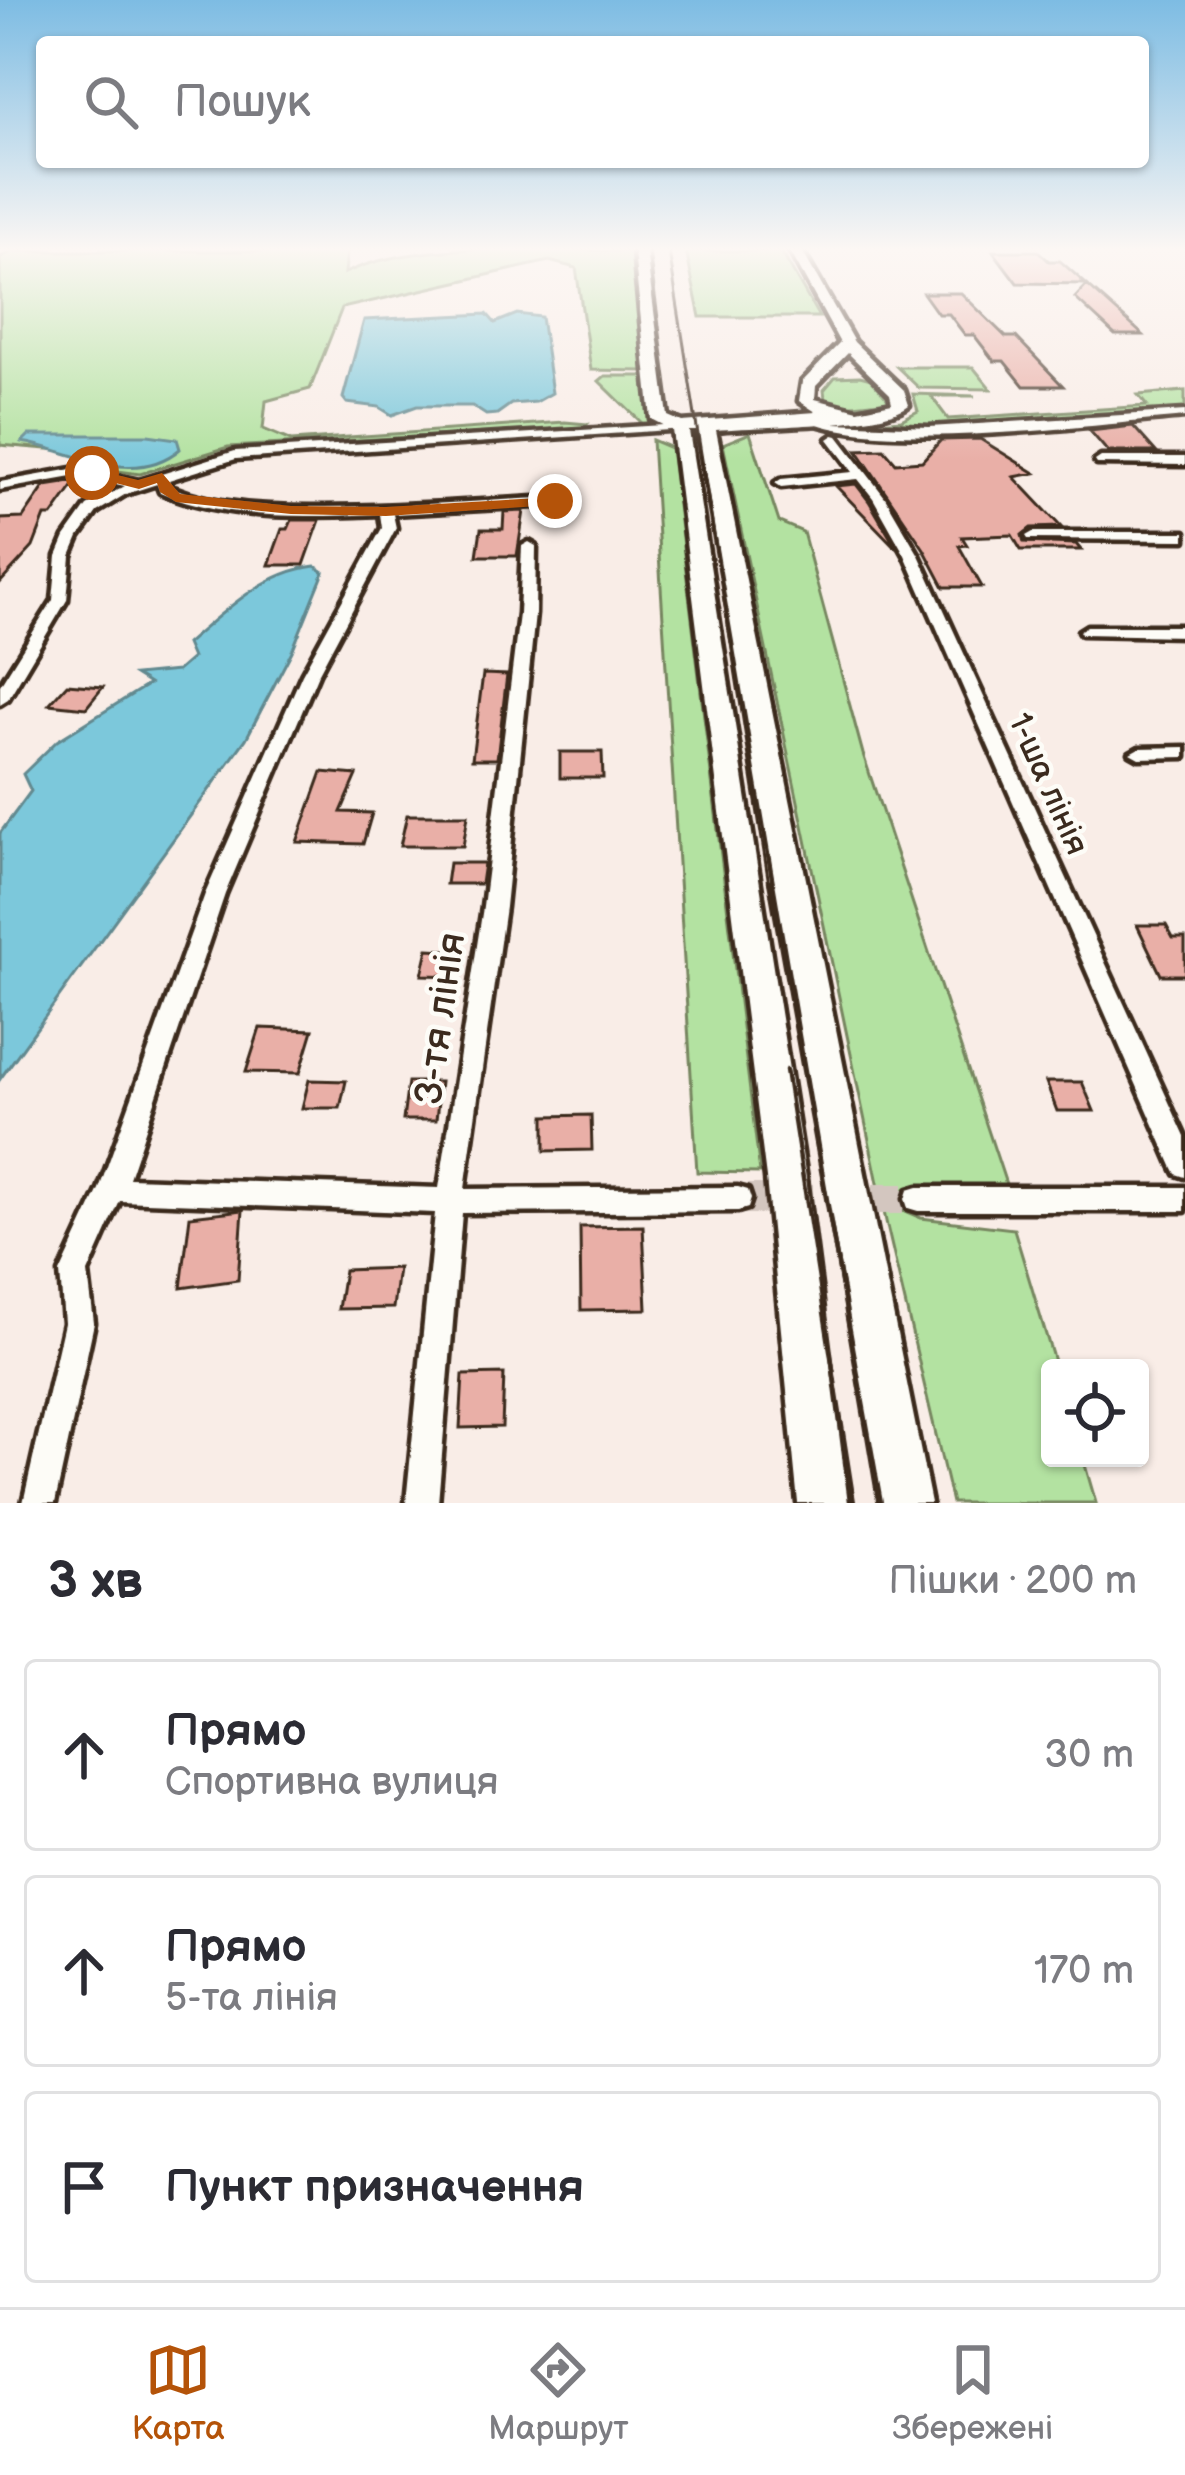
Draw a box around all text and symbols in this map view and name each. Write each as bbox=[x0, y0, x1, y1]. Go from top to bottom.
search box bbox=[36, 36, 1149, 168]
icon: search bbox=[78, 69, 144, 135]
text: Пошук bbox=[174, 75, 311, 130]
route start bbox=[65, 446, 119, 500]
route end bbox=[528, 474, 582, 528]
street label: 1-ша лінія bbox=[999, 707, 1097, 861]
street label: 3-тя лінія bbox=[406, 930, 476, 1108]
map controls bbox=[1041, 1359, 1149, 1467]
button: locate bbox=[1041, 1359, 1149, 1467]
text: 3 хв bbox=[48, 1551, 143, 1612]
text: Пішки · 200 m bbox=[889, 1558, 1137, 1605]
text: Прямо bbox=[165, 1704, 306, 1759]
icon: ahead bbox=[51, 1722, 117, 1788]
text: 30 m bbox=[1044, 1732, 1134, 1779]
text: Спортивна вулиця bbox=[165, 1759, 498, 1806]
text: Прямо bbox=[165, 1920, 306, 1975]
icon: ahead bbox=[51, 1938, 117, 2004]
text: 170 m bbox=[1034, 1948, 1134, 1995]
text: 5-та лінія bbox=[165, 1975, 338, 2022]
icon: arrive bbox=[51, 2154, 117, 2220]
text: Пункт призначення bbox=[165, 2160, 584, 2215]
tab: Карта bbox=[132, 2337, 225, 2449]
tab: Маршрут bbox=[488, 2337, 629, 2449]
tab: Збережені bbox=[892, 2337, 1053, 2449]

